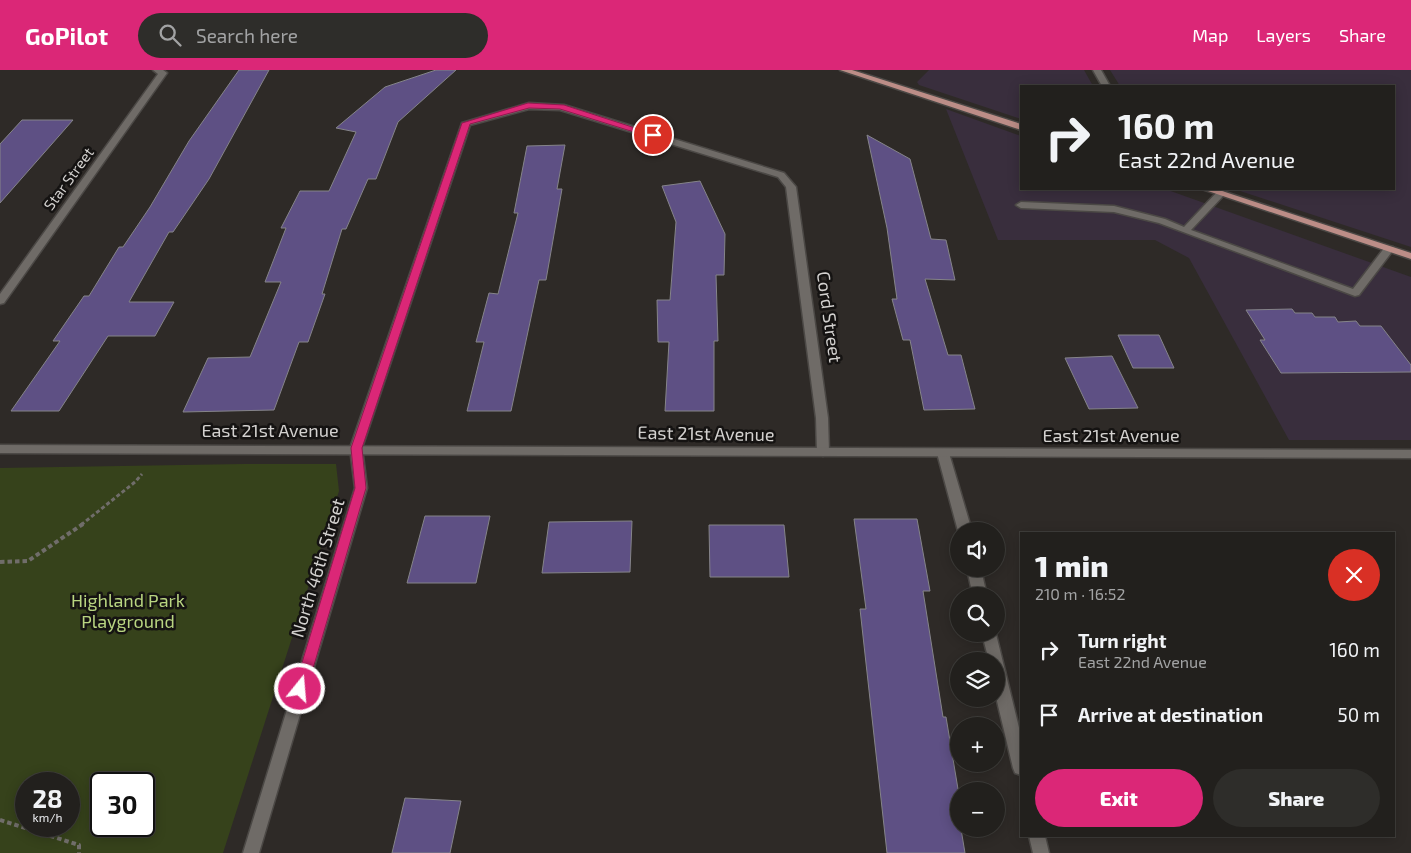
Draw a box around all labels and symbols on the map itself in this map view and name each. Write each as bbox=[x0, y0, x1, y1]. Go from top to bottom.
pin bbox=[632, 114, 674, 156]
street label: Star Street bbox=[39, 143, 97, 213]
street label: Cord Street bbox=[813, 270, 847, 364]
street label: East 21st Avenue bbox=[201, 419, 339, 441]
street label: East 21st Avenue bbox=[637, 421, 775, 445]
street label: East 21st Avenue bbox=[1042, 424, 1180, 446]
street label: North 46th Street bbox=[285, 495, 349, 640]
park label: Highland Park Playground bbox=[71, 589, 185, 632]
position arrow bbox=[273, 662, 325, 714]
speed limit sign: 30 bbox=[90, 772, 155, 837]

